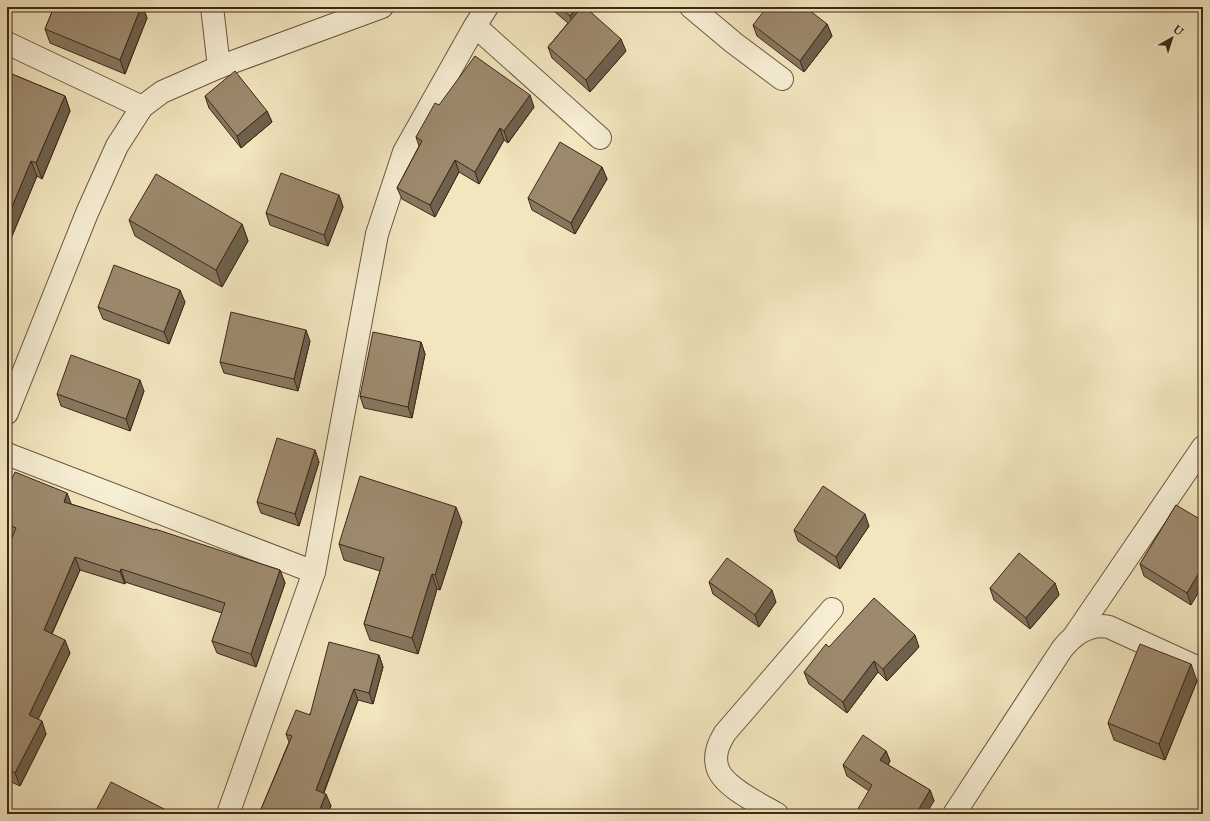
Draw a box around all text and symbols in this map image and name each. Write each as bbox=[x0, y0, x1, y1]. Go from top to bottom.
north arrow bbox=[1152, 18, 1192, 58]
text: U bbox=[1170, 23, 1186, 39]

